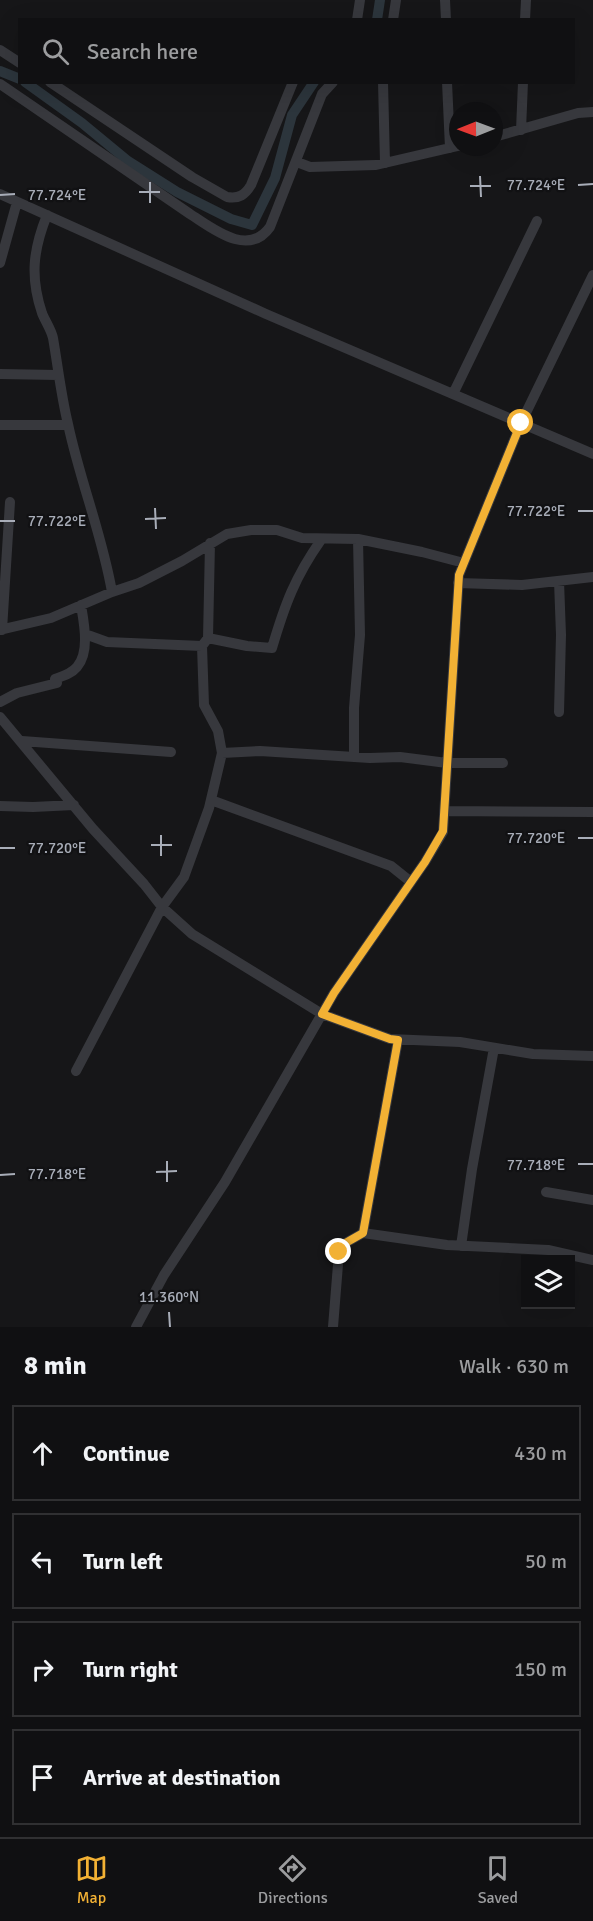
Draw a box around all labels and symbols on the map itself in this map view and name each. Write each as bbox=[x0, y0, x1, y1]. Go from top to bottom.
north arrow bbox=[449, 102, 503, 156]
text: 77.724°E bbox=[507, 176, 565, 194]
text: 77.724°E bbox=[28, 186, 86, 204]
route start bbox=[507, 409, 533, 435]
text: 77.722°E bbox=[507, 502, 565, 520]
text: 77.722°E bbox=[28, 512, 86, 530]
text: 77.720°E bbox=[507, 829, 565, 847]
text: 77.720°E bbox=[28, 839, 86, 857]
text: 77.718°E bbox=[507, 1156, 565, 1174]
text: 77.718°E bbox=[28, 1165, 86, 1183]
route end bbox=[325, 1238, 351, 1264]
text: 11.360°N bbox=[139, 1288, 199, 1306]

